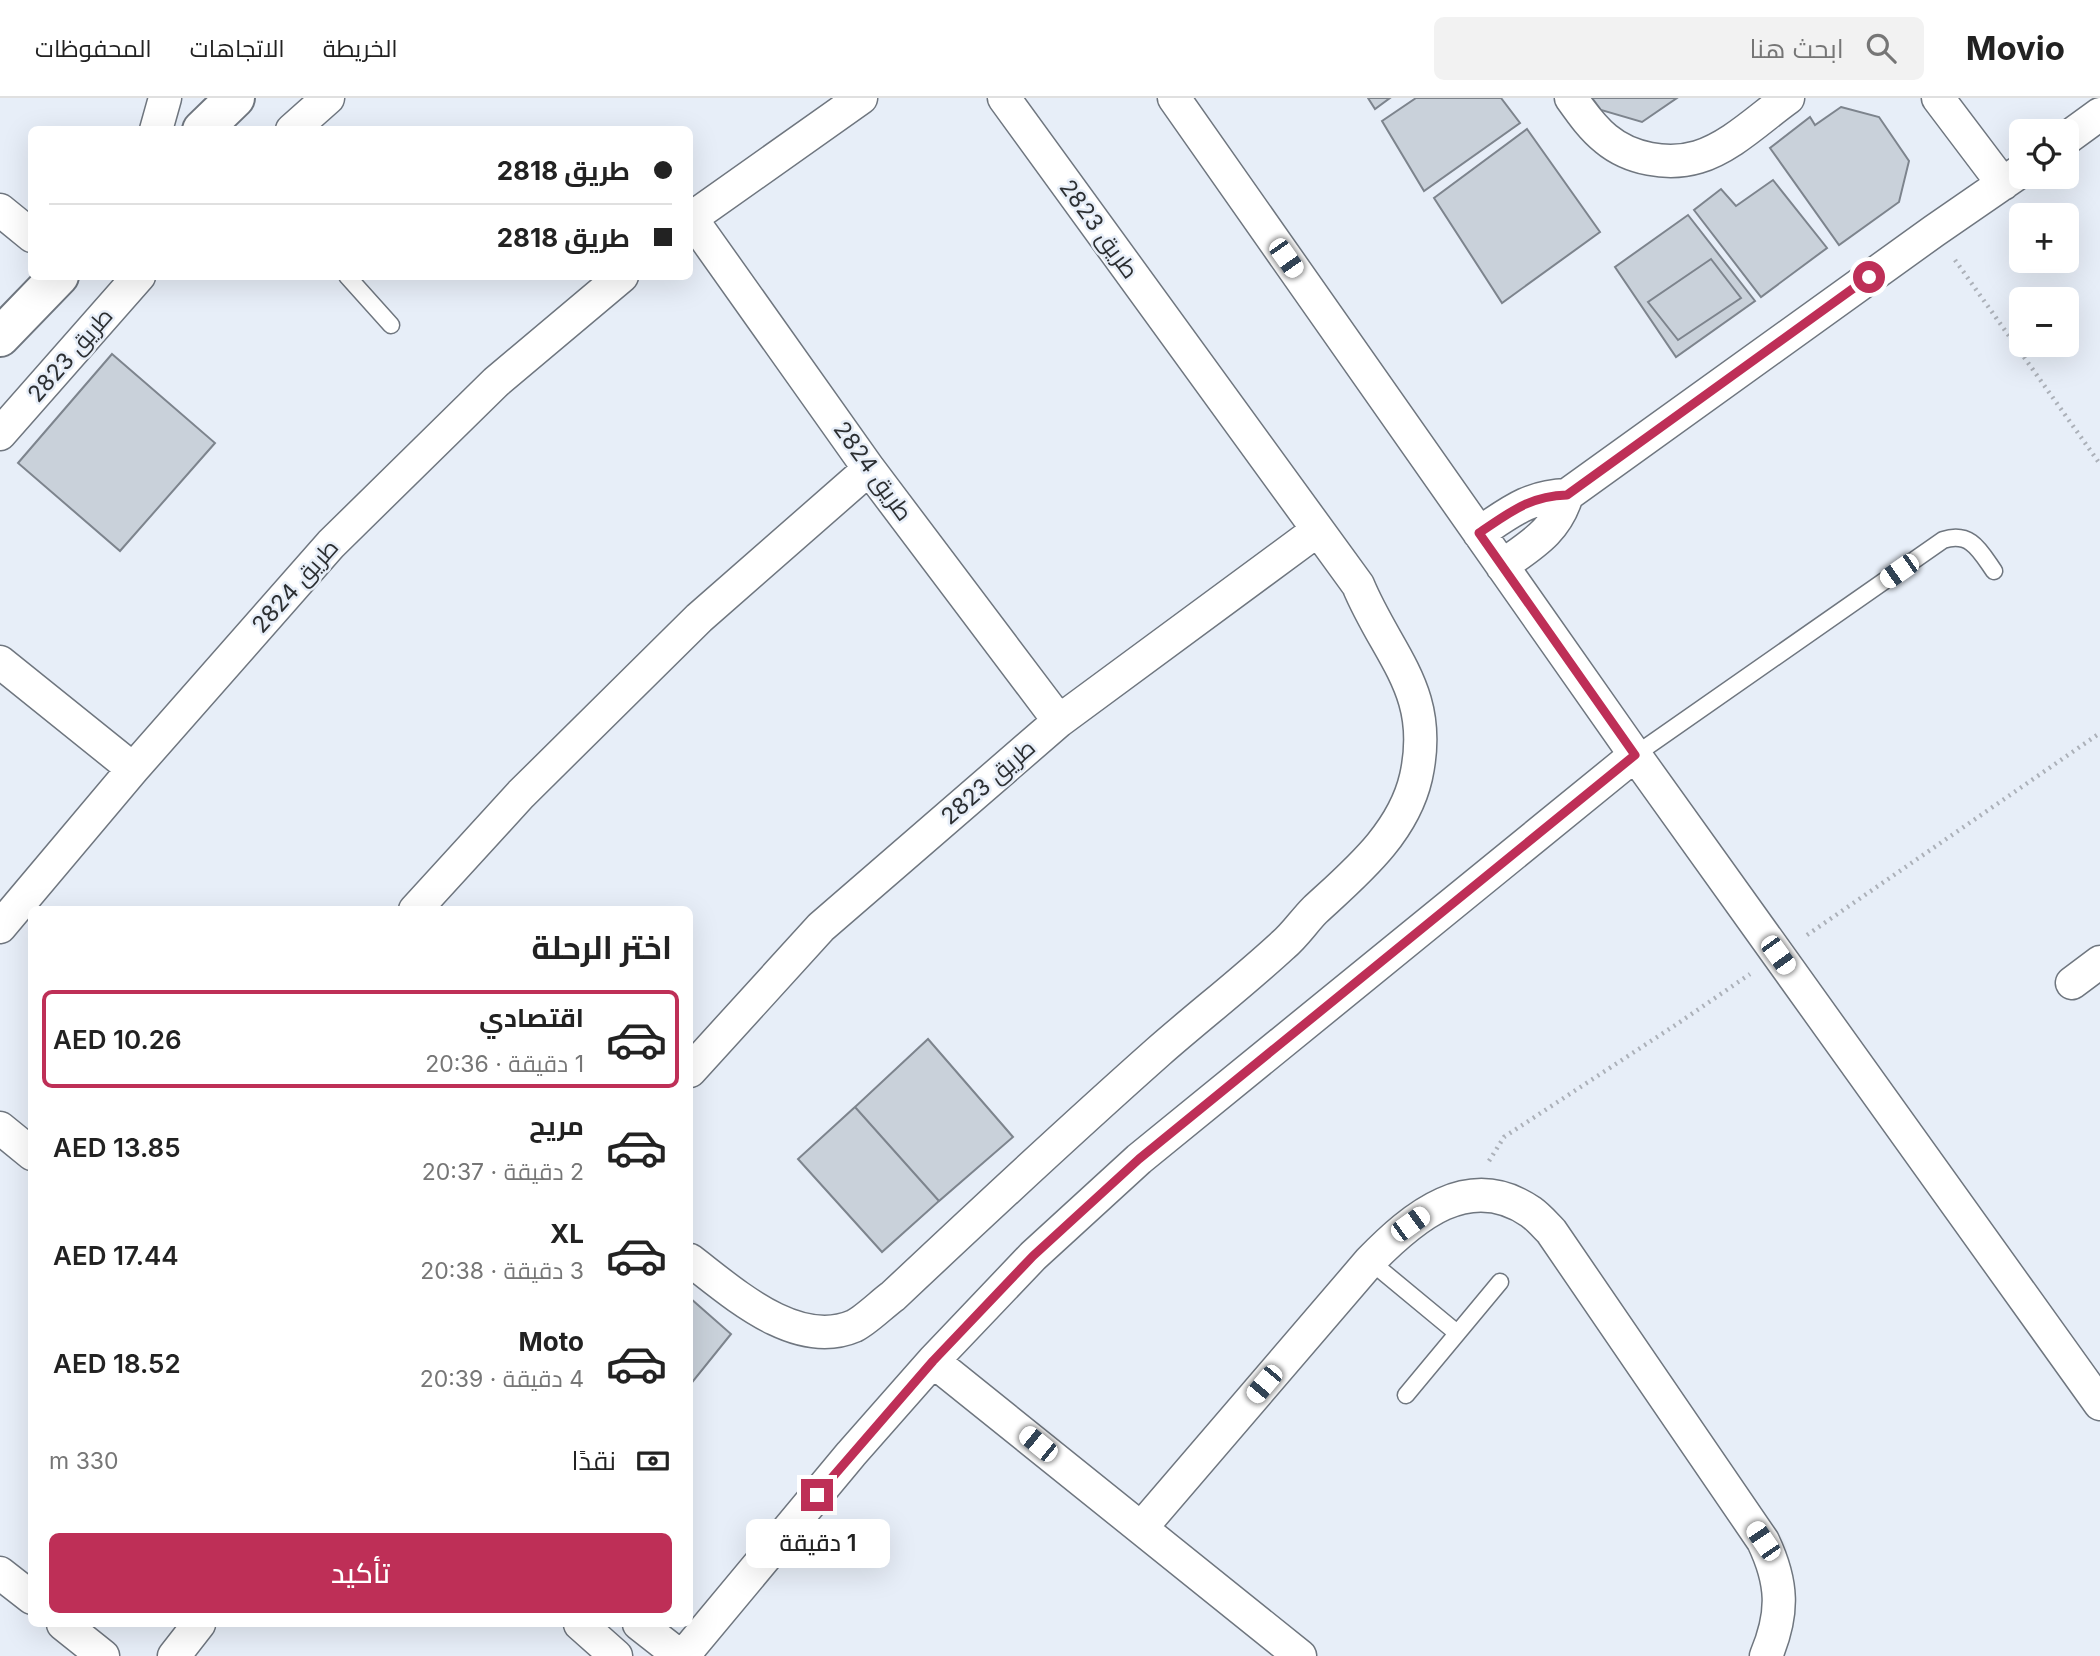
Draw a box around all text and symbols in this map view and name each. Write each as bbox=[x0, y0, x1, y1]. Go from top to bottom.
search box bbox=[1434, 17, 1924, 80]
text: Movio bbox=[1966, 28, 2065, 68]
icon: search bbox=[1862, 29, 1900, 67]
text: ابحث هنا bbox=[1749, 33, 1844, 64]
text: المحفوظات bbox=[35, 34, 152, 63]
text: الاتجاهات bbox=[190, 34, 285, 63]
text: الخريطة bbox=[323, 34, 398, 63]
map controls bbox=[2009, 119, 2079, 357]
button: locate bbox=[2009, 119, 2079, 189]
text: طريق 2818 bbox=[497, 155, 630, 186]
street label: طريق 2823 bbox=[1054, 174, 1144, 284]
button: + bbox=[2009, 203, 2079, 273]
text: طريق 2818 bbox=[497, 222, 630, 253]
car bbox=[1266, 235, 1307, 281]
route start bbox=[1853, 261, 1885, 293]
button: − bbox=[2009, 287, 2079, 357]
street label: طريق 2823 bbox=[22, 302, 118, 408]
street label: طريق 2824 bbox=[828, 416, 918, 526]
street label: طريق 2824 bbox=[246, 534, 344, 638]
car bbox=[1876, 550, 1923, 592]
street label: طريق 2823 bbox=[935, 734, 1041, 830]
text: اختر الرحلة bbox=[531, 928, 672, 967]
car bbox=[1758, 932, 1799, 978]
text: اقتصادي bbox=[479, 1002, 584, 1033]
icon: car bbox=[605, 1008, 668, 1071]
text: AED 10.26 bbox=[53, 1024, 182, 1055]
text: 1 دقيقة · 20:36 bbox=[425, 1050, 584, 1078]
text: مريح bbox=[529, 1110, 584, 1141]
icon: car bbox=[605, 1116, 668, 1179]
text: AED 13.85 bbox=[53, 1132, 181, 1163]
text: 2 دقيقة · 20:37 bbox=[422, 1158, 584, 1186]
car bbox=[1387, 1203, 1434, 1245]
text: XL bbox=[550, 1218, 584, 1249]
icon: car bbox=[605, 1224, 668, 1287]
text: AED 17.44 bbox=[53, 1240, 179, 1271]
text: 3 دقيقة · 20:38 bbox=[420, 1257, 584, 1285]
text: Moto bbox=[519, 1326, 584, 1357]
icon: car bbox=[605, 1332, 668, 1395]
text: AED 18.52 bbox=[53, 1348, 181, 1379]
car bbox=[1243, 1361, 1286, 1407]
text: 4 دقيقة · 20:39 bbox=[420, 1365, 584, 1393]
car bbox=[1016, 1423, 1061, 1465]
icon: cash bbox=[634, 1442, 672, 1480]
text: نقدًا bbox=[572, 1445, 616, 1476]
text: 330 m bbox=[49, 1447, 119, 1475]
route end bbox=[801, 1479, 833, 1511]
car bbox=[1743, 1518, 1784, 1564]
callout: 1 دقيقة bbox=[745, 1520, 889, 1568]
text: 1 دقيقة bbox=[780, 1529, 856, 1557]
button: تأكيد bbox=[49, 1533, 672, 1613]

